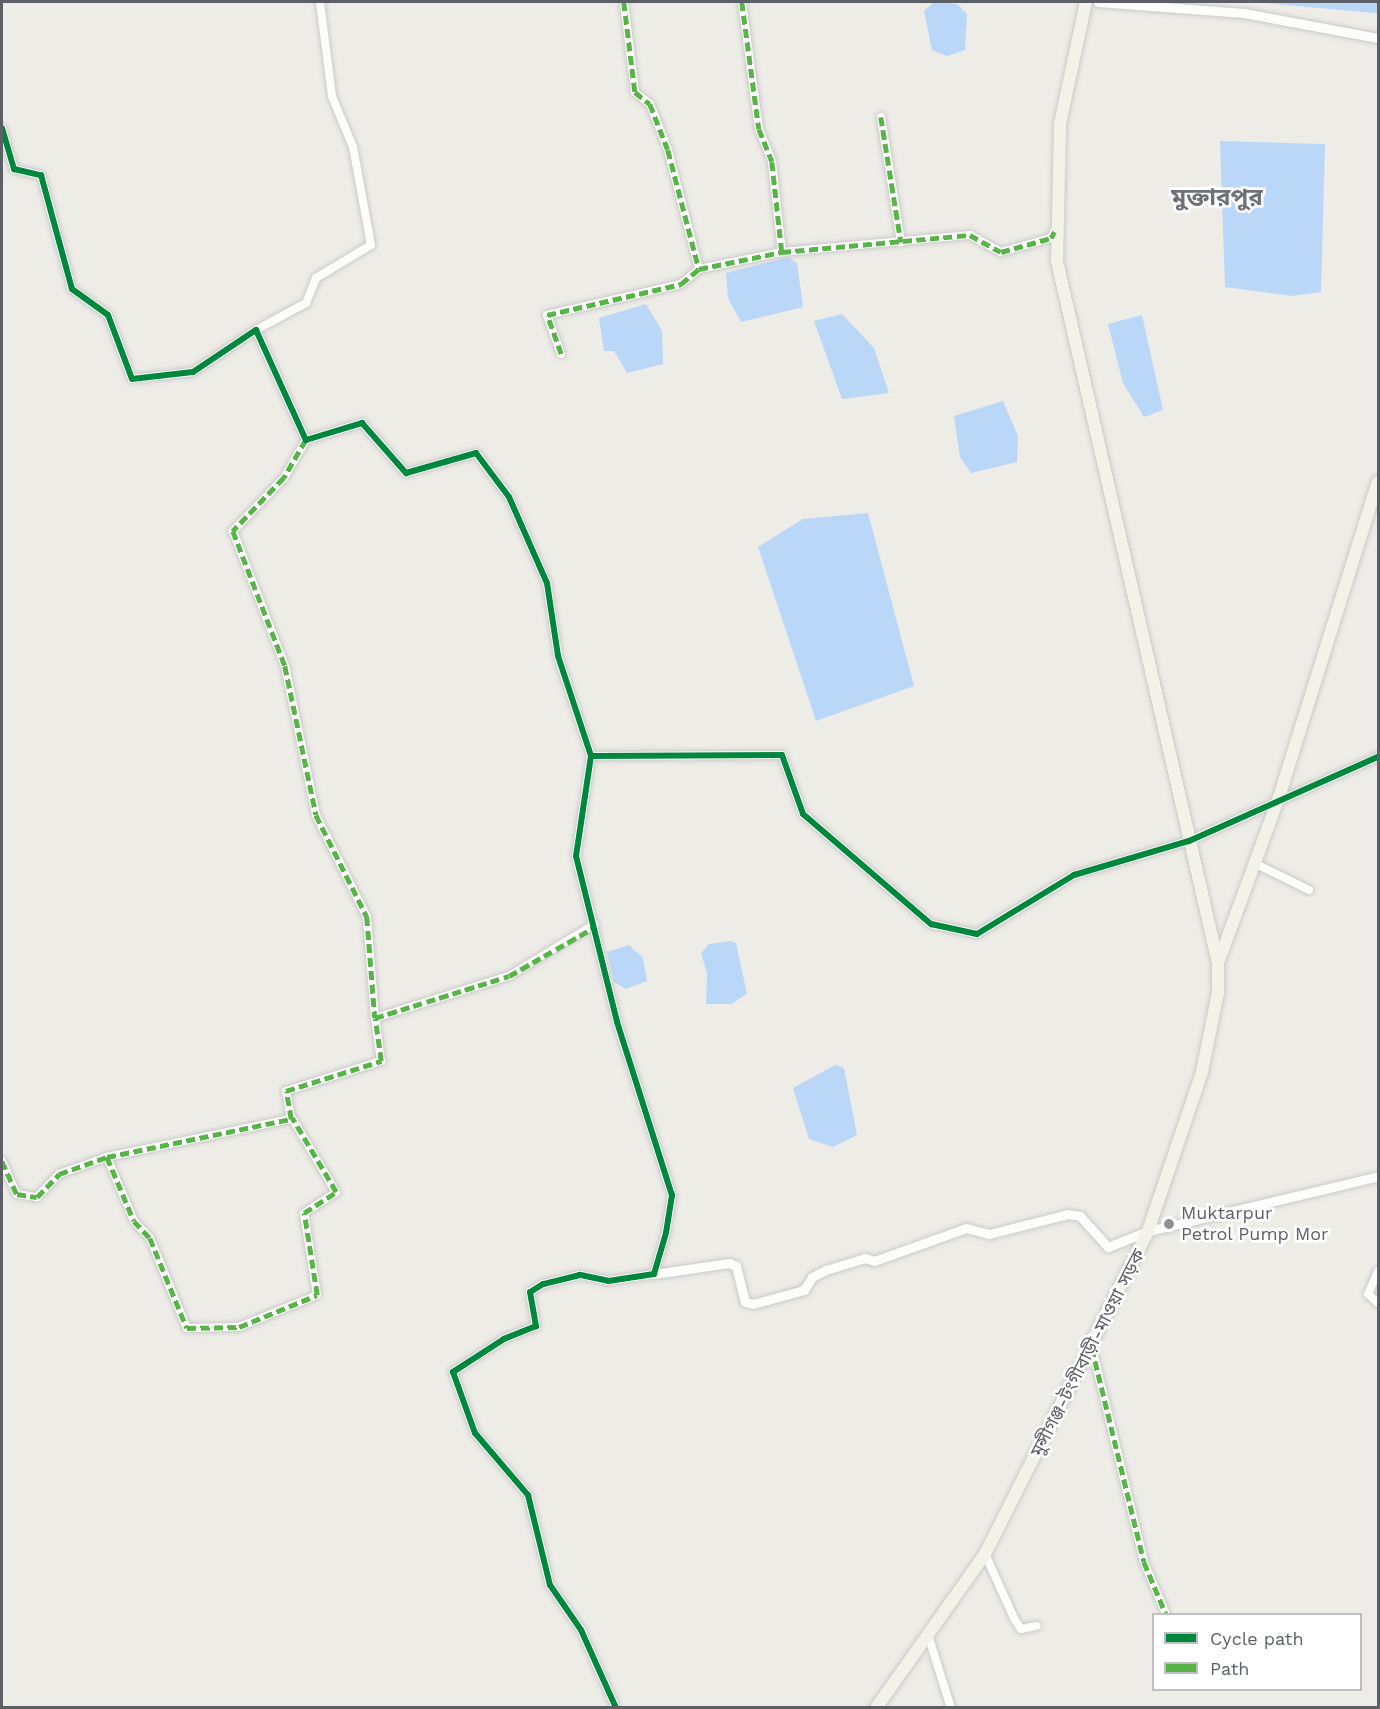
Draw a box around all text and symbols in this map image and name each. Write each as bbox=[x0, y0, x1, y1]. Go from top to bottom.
district label: মুক্তারপুর bbox=[1171, 184, 1263, 212]
place label: Muktarpur Petrol Pump Mor bbox=[1181, 1203, 1329, 1246]
marker: Muktarpur Petrol Pump Mor bbox=[1162, 1217, 1176, 1231]
street label: মুন্সীগঞ্জ-টংগীবাড়ী-মাওয়া সড়ক bbox=[1026, 1246, 1150, 1460]
legend bbox=[1152, 1613, 1362, 1691]
text: Cycle path bbox=[1210, 1628, 1304, 1649]
text: Path bbox=[1210, 1658, 1250, 1679]

